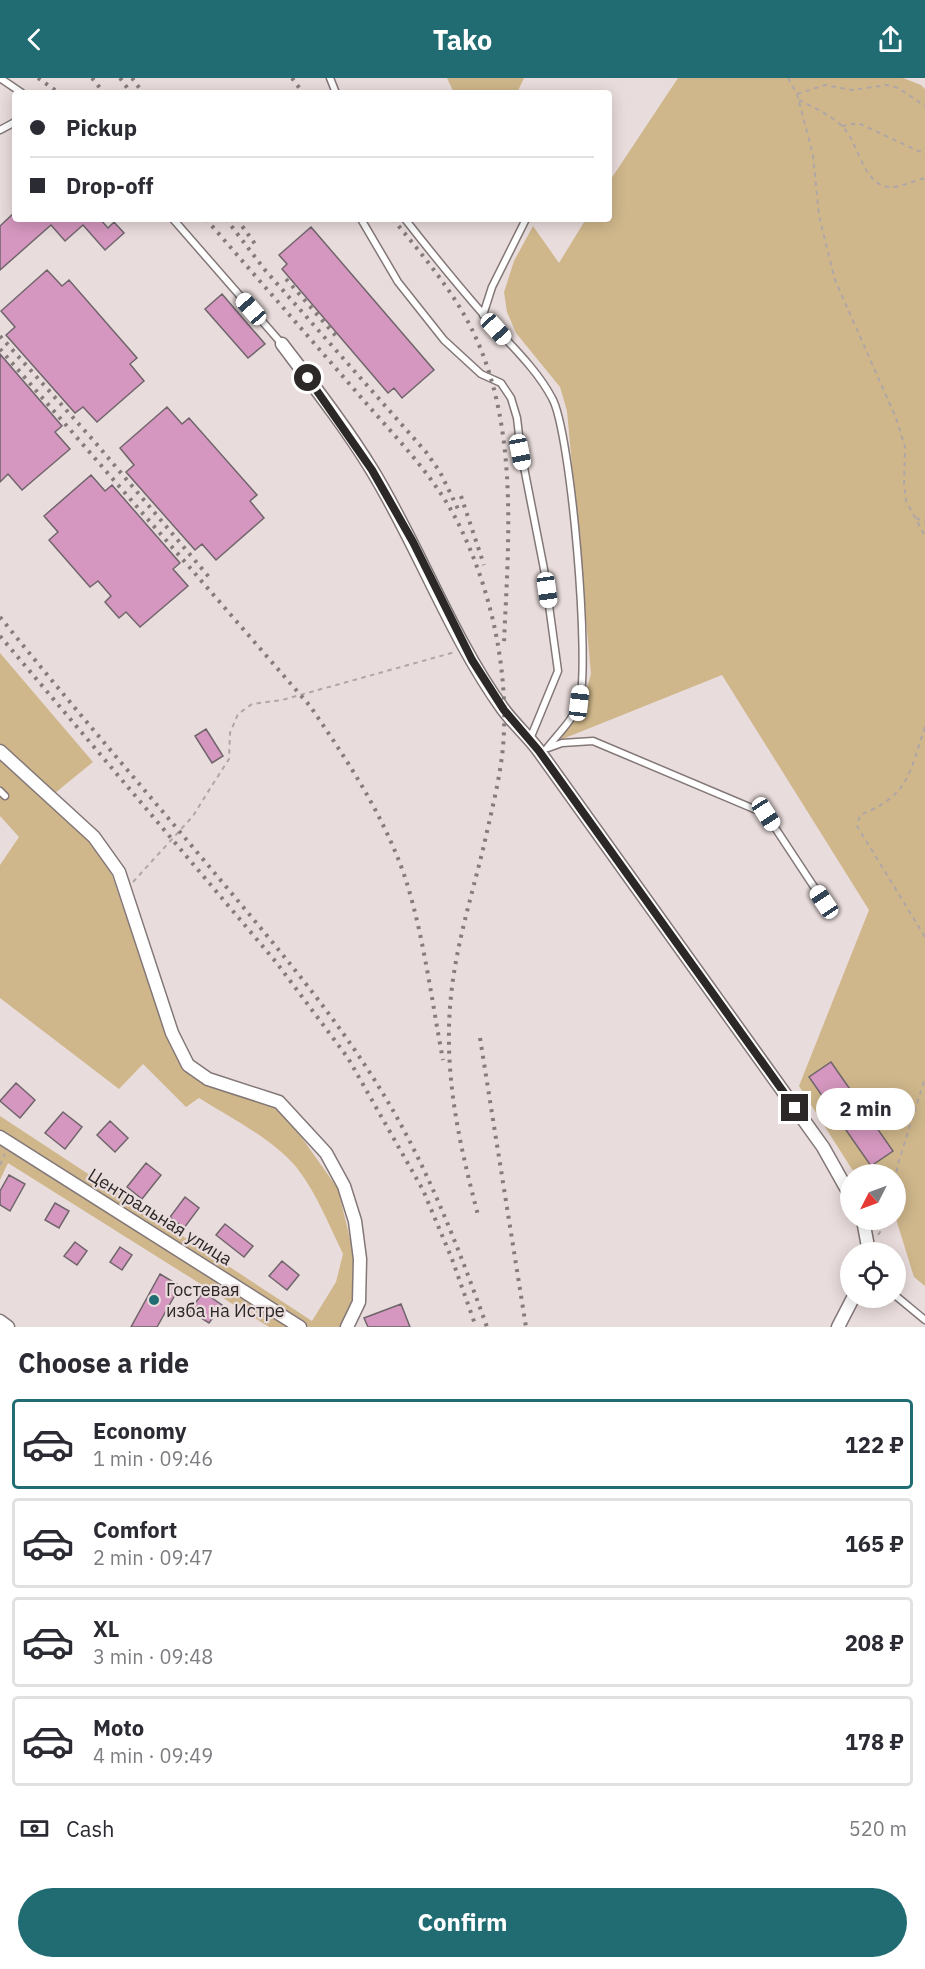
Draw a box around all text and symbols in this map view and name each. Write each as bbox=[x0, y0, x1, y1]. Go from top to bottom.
text: Tako bbox=[433, 22, 492, 57]
icon: back bbox=[18, 23, 51, 56]
icon: share bbox=[874, 23, 907, 56]
text: Pickup bbox=[66, 113, 137, 142]
text: Drop-off bbox=[66, 171, 153, 200]
car bbox=[232, 290, 270, 328]
car bbox=[477, 310, 515, 348]
route start bbox=[294, 364, 321, 391]
car bbox=[508, 433, 532, 471]
car bbox=[536, 571, 558, 609]
car bbox=[568, 684, 590, 722]
car bbox=[749, 794, 783, 834]
car bbox=[806, 882, 842, 922]
callout: 2 min bbox=[816, 1087, 915, 1129]
route end bbox=[781, 1094, 808, 1121]
text: 2 min bbox=[839, 1095, 892, 1122]
street label: Центральная улица bbox=[84, 1163, 237, 1270]
north arrow bbox=[840, 1164, 906, 1230]
map controls bbox=[840, 1164, 906, 1308]
button: locate bbox=[840, 1242, 906, 1308]
place label: Гостевая изба на Истре bbox=[166, 1278, 285, 1322]
marker: Гостевая изба на Истре bbox=[147, 1293, 161, 1307]
text: Choose a ride bbox=[18, 1345, 189, 1380]
text: Economy bbox=[93, 1416, 187, 1445]
icon: car bbox=[21, 1417, 75, 1471]
text: 122 ₽ bbox=[845, 1430, 904, 1459]
text: 1 min · 09:46 bbox=[93, 1445, 213, 1472]
text: Comfort bbox=[93, 1515, 177, 1544]
icon: car bbox=[21, 1516, 75, 1570]
text: 165 ₽ bbox=[845, 1529, 904, 1558]
text: 2 min · 09:47 bbox=[93, 1544, 213, 1571]
text: XL bbox=[93, 1614, 119, 1643]
icon: car bbox=[21, 1615, 75, 1669]
text: 208 ₽ bbox=[845, 1628, 904, 1657]
text: 3 min · 09:48 bbox=[93, 1643, 213, 1670]
text: Moto bbox=[93, 1713, 144, 1742]
icon: car bbox=[21, 1714, 75, 1768]
text: 178 ₽ bbox=[845, 1727, 904, 1756]
text: 4 min · 09:49 bbox=[93, 1742, 213, 1769]
icon: cash bbox=[18, 1812, 51, 1845]
text: Cash bbox=[66, 1814, 115, 1843]
text: 520 m bbox=[849, 1815, 907, 1842]
button: Confirm bbox=[18, 1888, 907, 1957]

